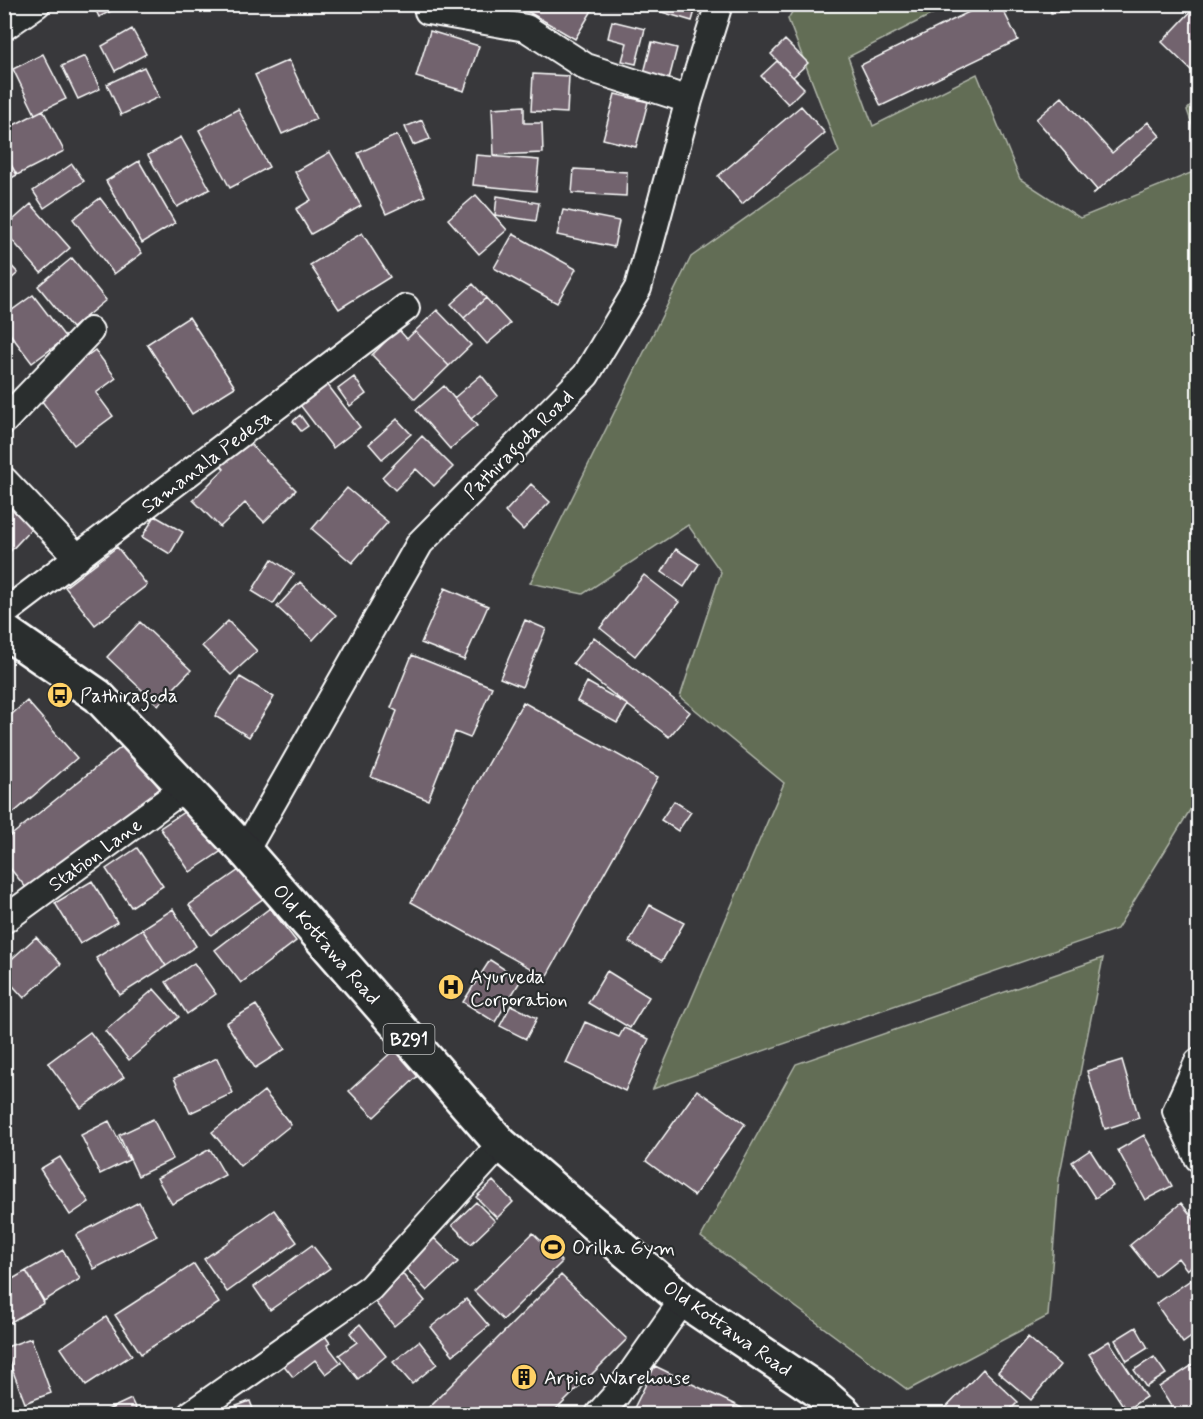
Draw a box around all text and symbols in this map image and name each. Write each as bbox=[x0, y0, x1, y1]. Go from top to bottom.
street label: Pathiragoda Road bbox=[458, 384, 581, 507]
street label: Samanala Pedesa bbox=[136, 404, 278, 520]
bus stop icon: Pathiragoda bbox=[45, 680, 75, 710]
place label: Pathiragoda bbox=[80, 683, 178, 712]
street label: Station Lane bbox=[43, 812, 148, 899]
street label: Old Kottawa Road bbox=[266, 879, 386, 1011]
place label: Ayurveda Corporation bbox=[470, 964, 568, 1014]
hospital icon: Ayurveda Corporation bbox=[436, 972, 466, 1002]
road number: B291 bbox=[384, 1024, 434, 1054]
sports icon: Orilka Gym bbox=[538, 1232, 568, 1262]
place label: Orilka Gym bbox=[572, 1235, 675, 1262]
street label: Old Kottawa Road bbox=[657, 1275, 797, 1384]
building icon: Arpico Warehouse bbox=[509, 1362, 539, 1392]
place label: Arpico Warehouse bbox=[544, 1365, 690, 1392]

